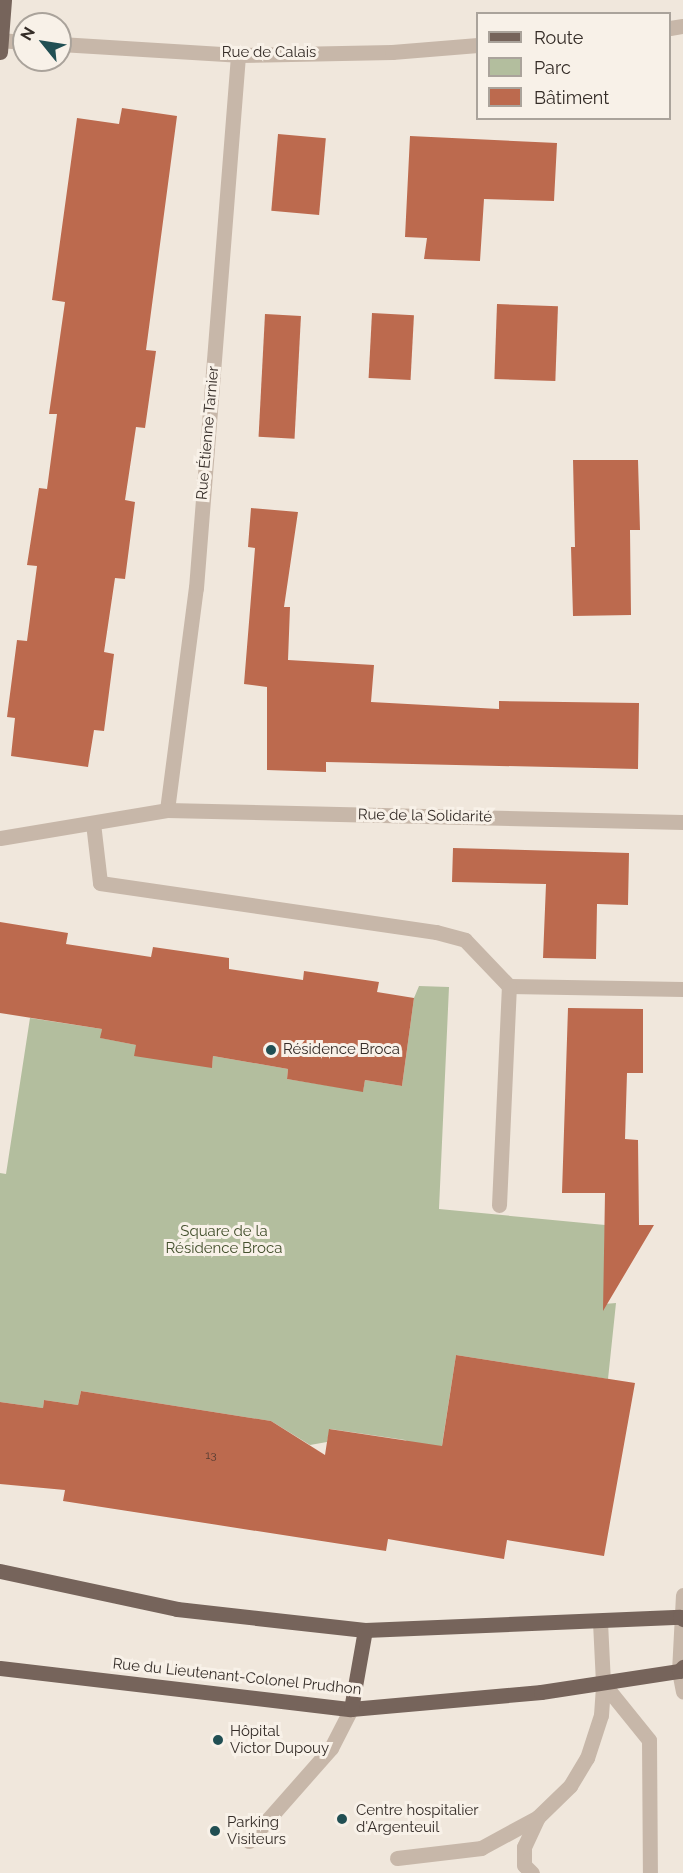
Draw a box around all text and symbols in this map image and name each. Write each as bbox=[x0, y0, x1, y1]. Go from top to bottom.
north arrow bbox=[12, 12, 72, 72]
legend bbox=[476, 12, 671, 120]
text: N bbox=[16, 24, 39, 44]
text: Route bbox=[534, 27, 583, 48]
street label: Rue de Calais bbox=[222, 44, 316, 62]
text: Parc bbox=[534, 57, 571, 78]
text: Bâtiment bbox=[534, 87, 609, 108]
street label: Rue Étienne Tarnier bbox=[193, 365, 223, 501]
street label: Rue de la Solidarité bbox=[358, 806, 492, 826]
place label: Résidence Broca bbox=[283, 1041, 400, 1059]
marker: Résidence Broca bbox=[264, 1043, 278, 1057]
park label: Square de la Résidence Broca bbox=[166, 1222, 282, 1257]
house number: 13 bbox=[205, 1449, 217, 1463]
street label: Rue du Lieutenant-Colonel Prudhon bbox=[111, 1655, 363, 1699]
place label: Hôpital Victor Dupouy bbox=[230, 1722, 329, 1757]
marker: Hôpital Victor Dupouy bbox=[211, 1733, 225, 1747]
place label: Centre hospitalier d'Argenteuil bbox=[356, 1801, 479, 1836]
marker: Centre hospitalier d'Argenteuil bbox=[333, 1810, 351, 1828]
place label: Parking Visiteurs bbox=[227, 1813, 286, 1848]
marker: Parking Visiteurs bbox=[208, 1824, 222, 1838]

